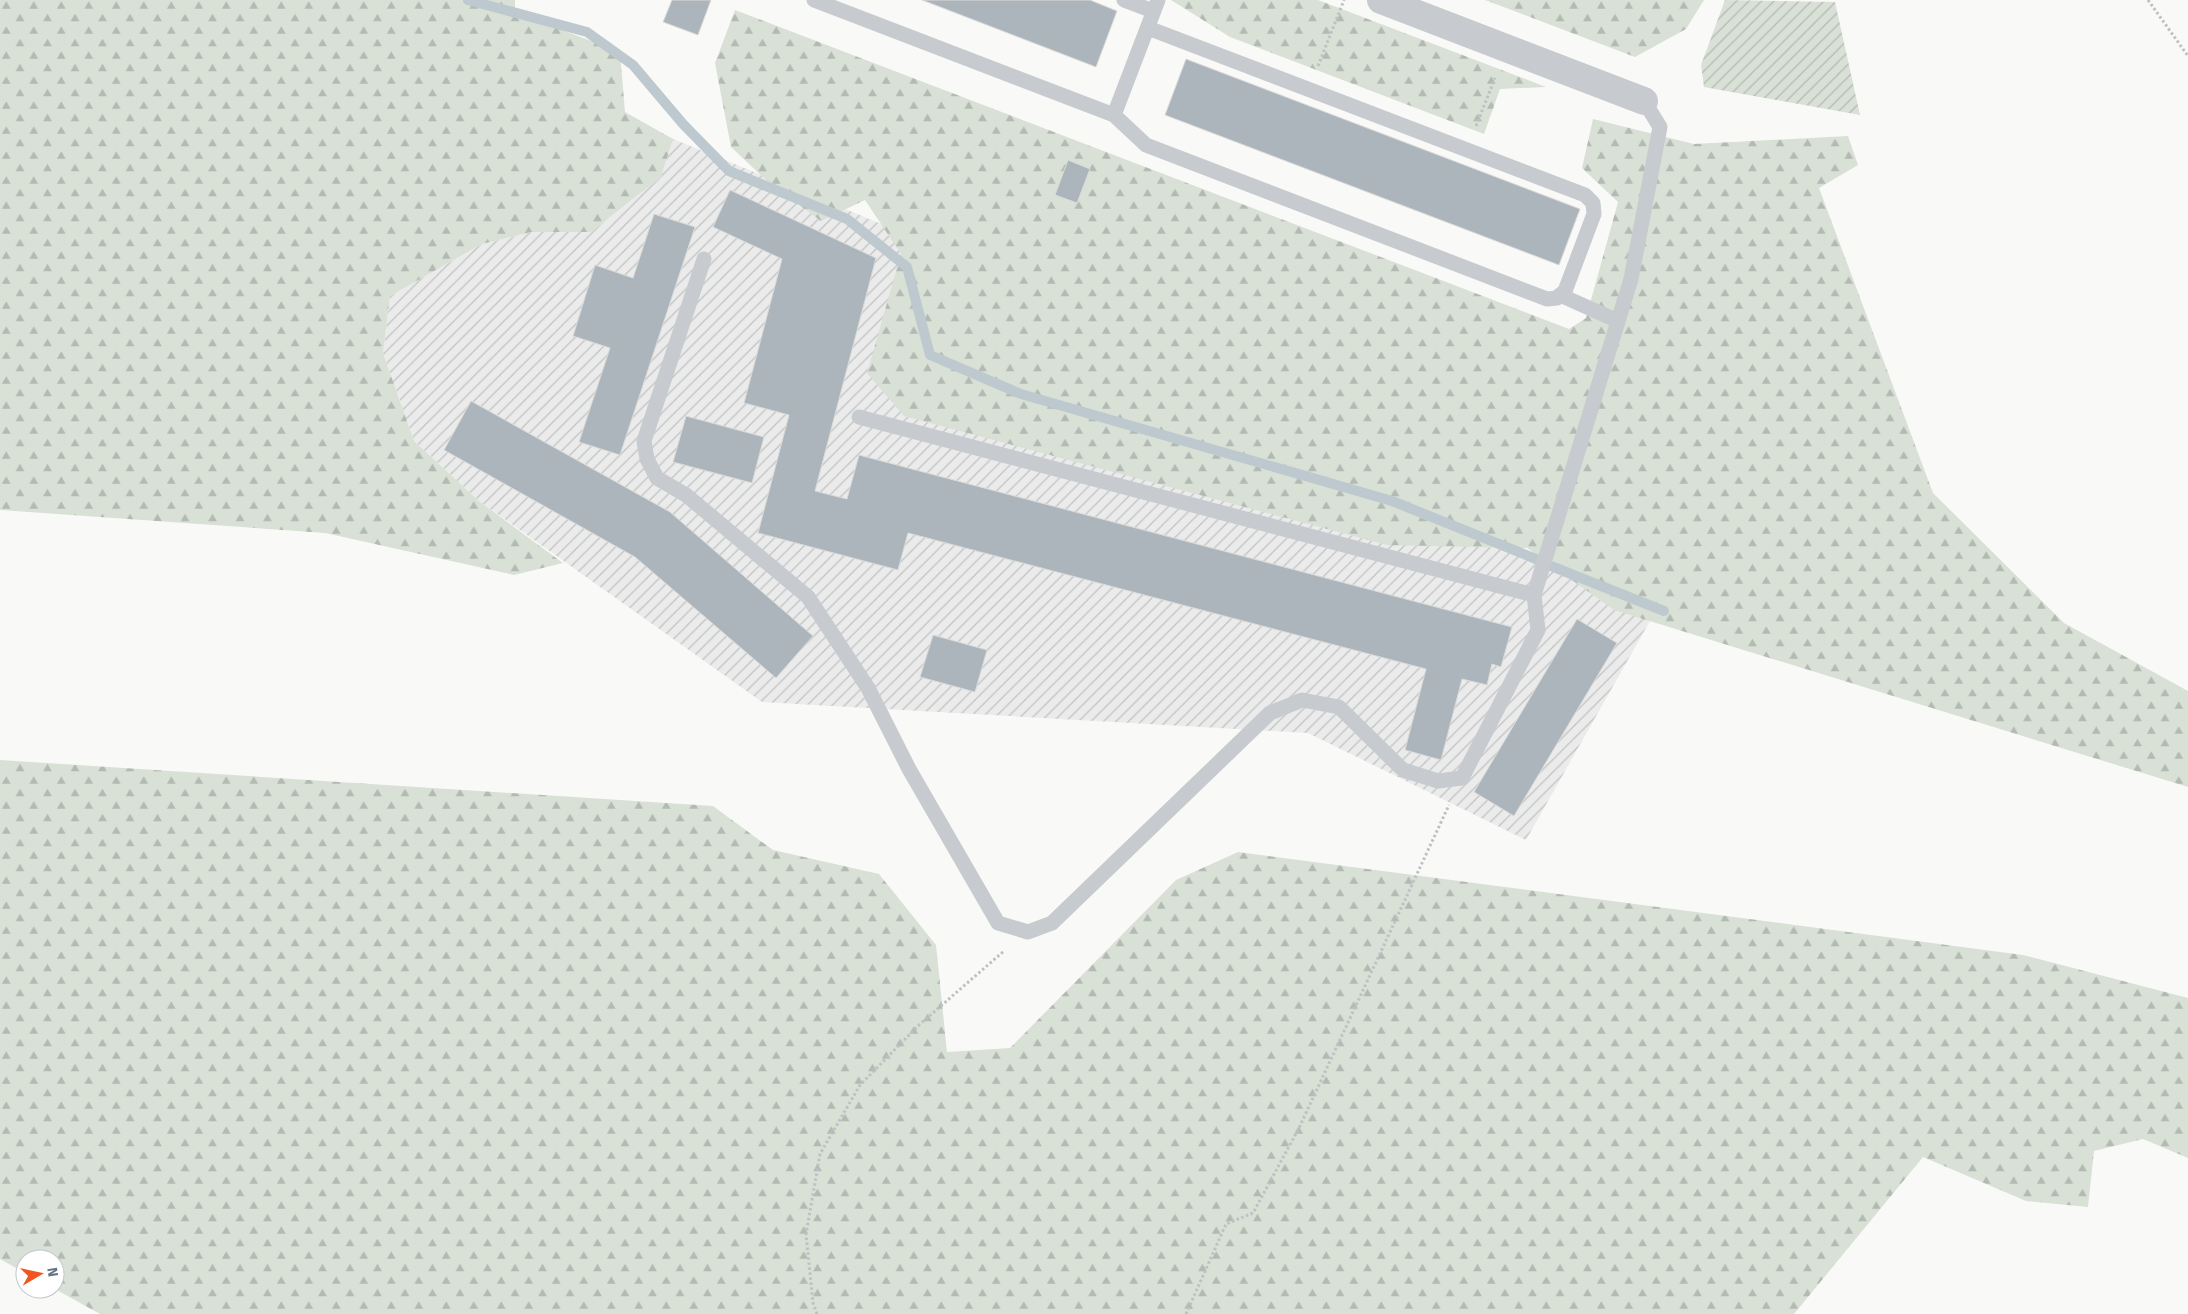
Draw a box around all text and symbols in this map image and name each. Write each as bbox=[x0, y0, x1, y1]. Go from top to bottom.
north arrow bbox=[15, 1249, 65, 1299]
text: N bbox=[43, 1266, 61, 1278]

